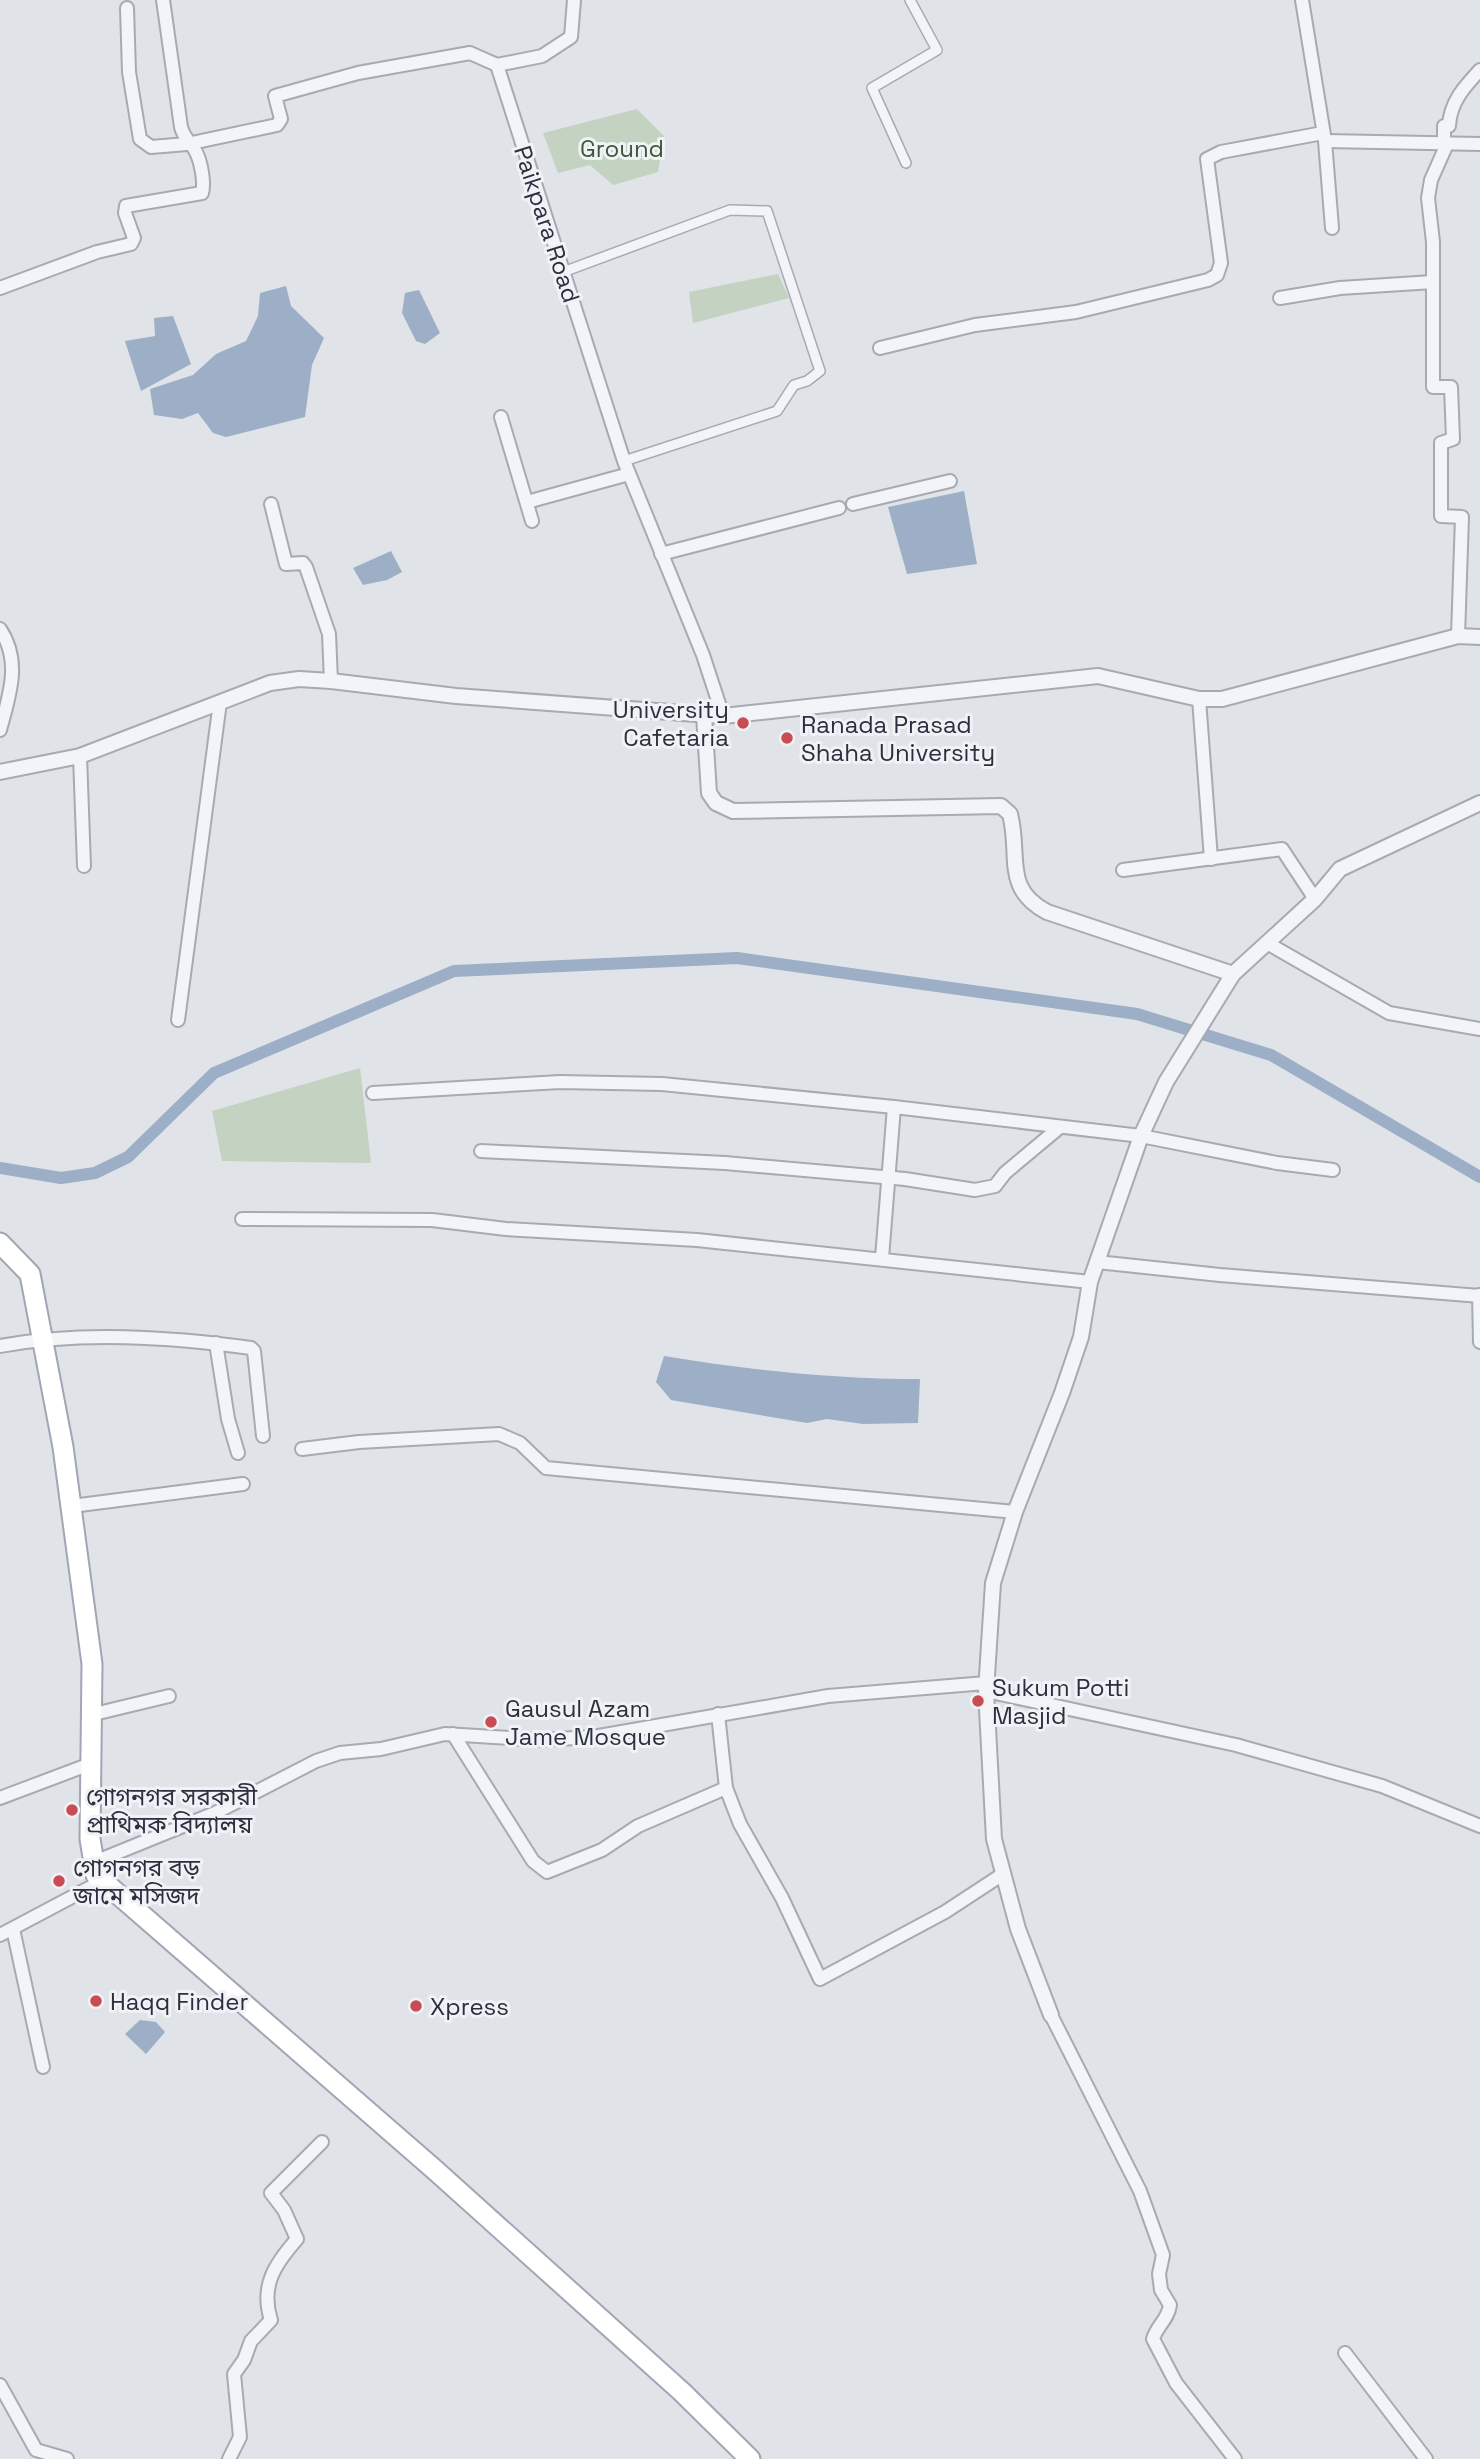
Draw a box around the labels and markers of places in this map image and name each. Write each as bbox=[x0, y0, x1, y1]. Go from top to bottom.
place label: University Cafetaria bbox=[613, 694, 729, 753]
place label: Ranada Prasad Shaha University bbox=[801, 709, 995, 768]
marker: University Cafetaria bbox=[735, 715, 751, 731]
marker: Ranada Prasad Shaha University bbox=[779, 730, 795, 746]
place label: Sukum Potti Masjid bbox=[992, 1672, 1129, 1731]
place label: Gausul Azam Jame Mosque bbox=[505, 1693, 666, 1752]
marker: Sukum Potti Masjid bbox=[970, 1693, 986, 1709]
marker: Gausul Azam Jame Mosque bbox=[483, 1714, 499, 1730]
place label: গোগনগর সরকারী প্রাথিমক বিদ্যালয় bbox=[86, 1781, 258, 1840]
marker: গোগনগর সরকারী প্রাথিমক বিদ্যালয় bbox=[64, 1802, 80, 1818]
place label: গোগনগর বড় জামে মসিজদ bbox=[72, 1852, 201, 1911]
marker: গোগনগর বড় জামে মসিজদ bbox=[51, 1873, 67, 1889]
place label: Haqq Finder bbox=[110, 1986, 249, 2017]
place label: Xpress bbox=[430, 1991, 509, 2022]
marker: Haqq Finder bbox=[88, 1993, 104, 2009]
marker: Xpress bbox=[408, 1998, 424, 2014]

